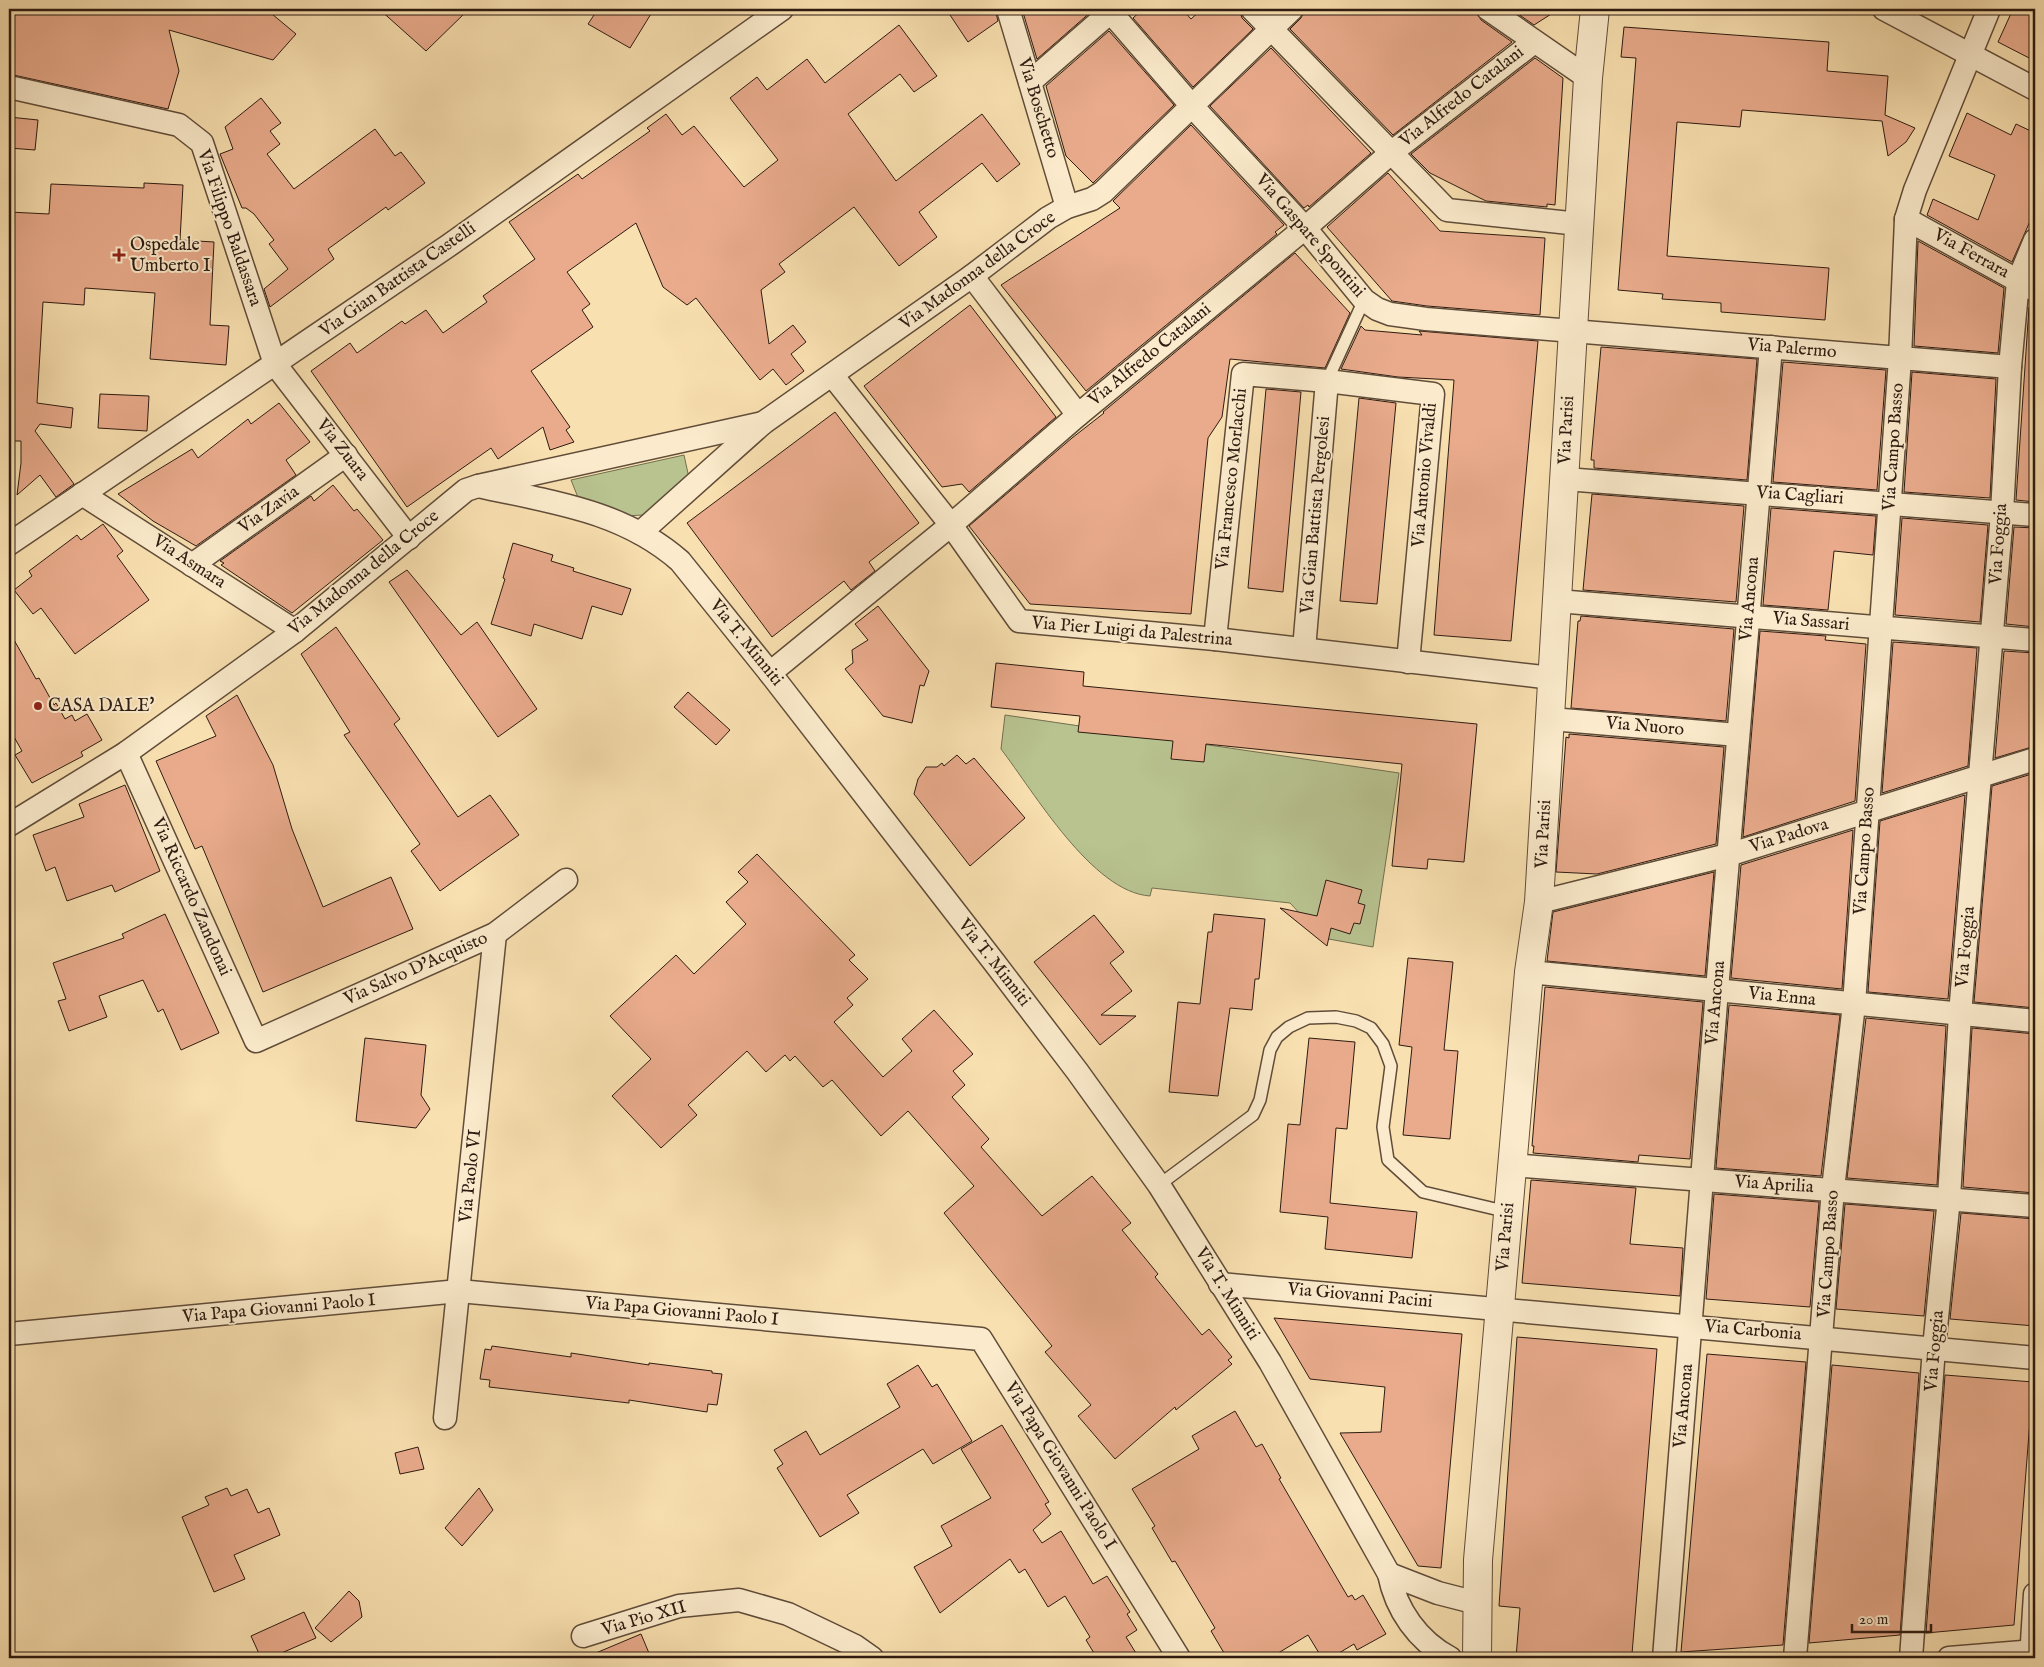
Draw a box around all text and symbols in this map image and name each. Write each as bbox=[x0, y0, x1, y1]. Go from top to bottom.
street label: Via Alfredo Catalani bbox=[1394, 41, 1529, 153]
street label: Via Boschetto bbox=[1012, 54, 1064, 161]
street label: Via Filippo Baldassara bbox=[191, 146, 267, 310]
street label: Via Gaspare Spontini bbox=[1249, 169, 1370, 303]
street label: Via Madonna della Croce bbox=[895, 207, 1061, 336]
street label: Via Gian Battista Castelli bbox=[314, 217, 481, 343]
street label: Via Ferrara bbox=[1928, 223, 2013, 284]
place label: Ospedale Umberto I bbox=[130, 234, 211, 278]
marker: Ospedale Umberto I bbox=[112, 248, 126, 262]
street label: Via Alfredo Catalani bbox=[1083, 298, 1216, 412]
street label: Via Palermo bbox=[1745, 334, 1838, 364]
street label: Via Campo Basso bbox=[1878, 382, 1910, 513]
street label: Via Francesco Morlacchi bbox=[1211, 387, 1253, 572]
street label: Via Parisi bbox=[1554, 395, 1580, 466]
street label: Via Antonio Vivaldi bbox=[1407, 402, 1443, 549]
street label: Via Zuara bbox=[310, 414, 373, 486]
street label: Via Gian Battista Pergolesi bbox=[1296, 415, 1336, 616]
street label: Via Zavia bbox=[233, 481, 304, 540]
street label: Via Cagliari bbox=[1754, 481, 1845, 511]
street label: Via Foggia bbox=[1985, 502, 2013, 586]
street label: Via Madonna della Croce bbox=[283, 505, 444, 642]
street label: Via Asmara bbox=[147, 529, 230, 594]
street label: Via Ancona bbox=[1735, 556, 1765, 643]
street label: Via T. Minniti bbox=[703, 594, 788, 691]
street label: Via Sassari bbox=[1771, 607, 1851, 637]
street label: Via Pier Luigi da Palestrina bbox=[1030, 612, 1234, 652]
place label: CASA DALE' bbox=[48, 695, 155, 718]
marker: CASA DALE' bbox=[32, 700, 44, 712]
street label: Via Nuoro bbox=[1604, 712, 1685, 742]
street label: Via Campo Basso bbox=[1849, 786, 1881, 917]
street label: Via Parisi bbox=[1531, 799, 1557, 870]
street label: Via Riccardo Zandonai bbox=[145, 813, 236, 980]
street label: Via Padova bbox=[1746, 813, 1831, 859]
street label: Via Foggia bbox=[1951, 905, 1981, 990]
street label: Via T. Minniti bbox=[952, 914, 1036, 1012]
street label: Via Salvo D'Acquisto bbox=[340, 927, 492, 1011]
street label: Via Ancona bbox=[1701, 960, 1731, 1047]
street label: Via Enna bbox=[1746, 982, 1817, 1012]
street label: Via Paolo VI bbox=[455, 1128, 487, 1225]
street label: Via Aprilia bbox=[1733, 1171, 1814, 1199]
street label: Via Campo Basso bbox=[1813, 1189, 1845, 1320]
street label: Via Parisi bbox=[1491, 1201, 1520, 1273]
street label: Via T. Minniti bbox=[1189, 1242, 1265, 1345]
street label: Via Giovanni Pacini bbox=[1286, 1278, 1434, 1314]
street label: Via Papa Giovanni Paolo I bbox=[180, 1289, 377, 1329]
street label: Via Papa Giovanni Paolo I bbox=[583, 1292, 780, 1332]
street label: Via Foggia bbox=[1920, 1309, 1950, 1394]
street label: Via Carbonia bbox=[1703, 1315, 1803, 1347]
street label: Via Ancona bbox=[1669, 1363, 1699, 1450]
street label: Via Papa Giovanni Paolo I bbox=[998, 1377, 1121, 1555]
street label: Via Pio XII bbox=[598, 1596, 689, 1642]
scale bar bbox=[1852, 1602, 1930, 1634]
text: 20 m bbox=[1859, 1610, 1889, 1629]

